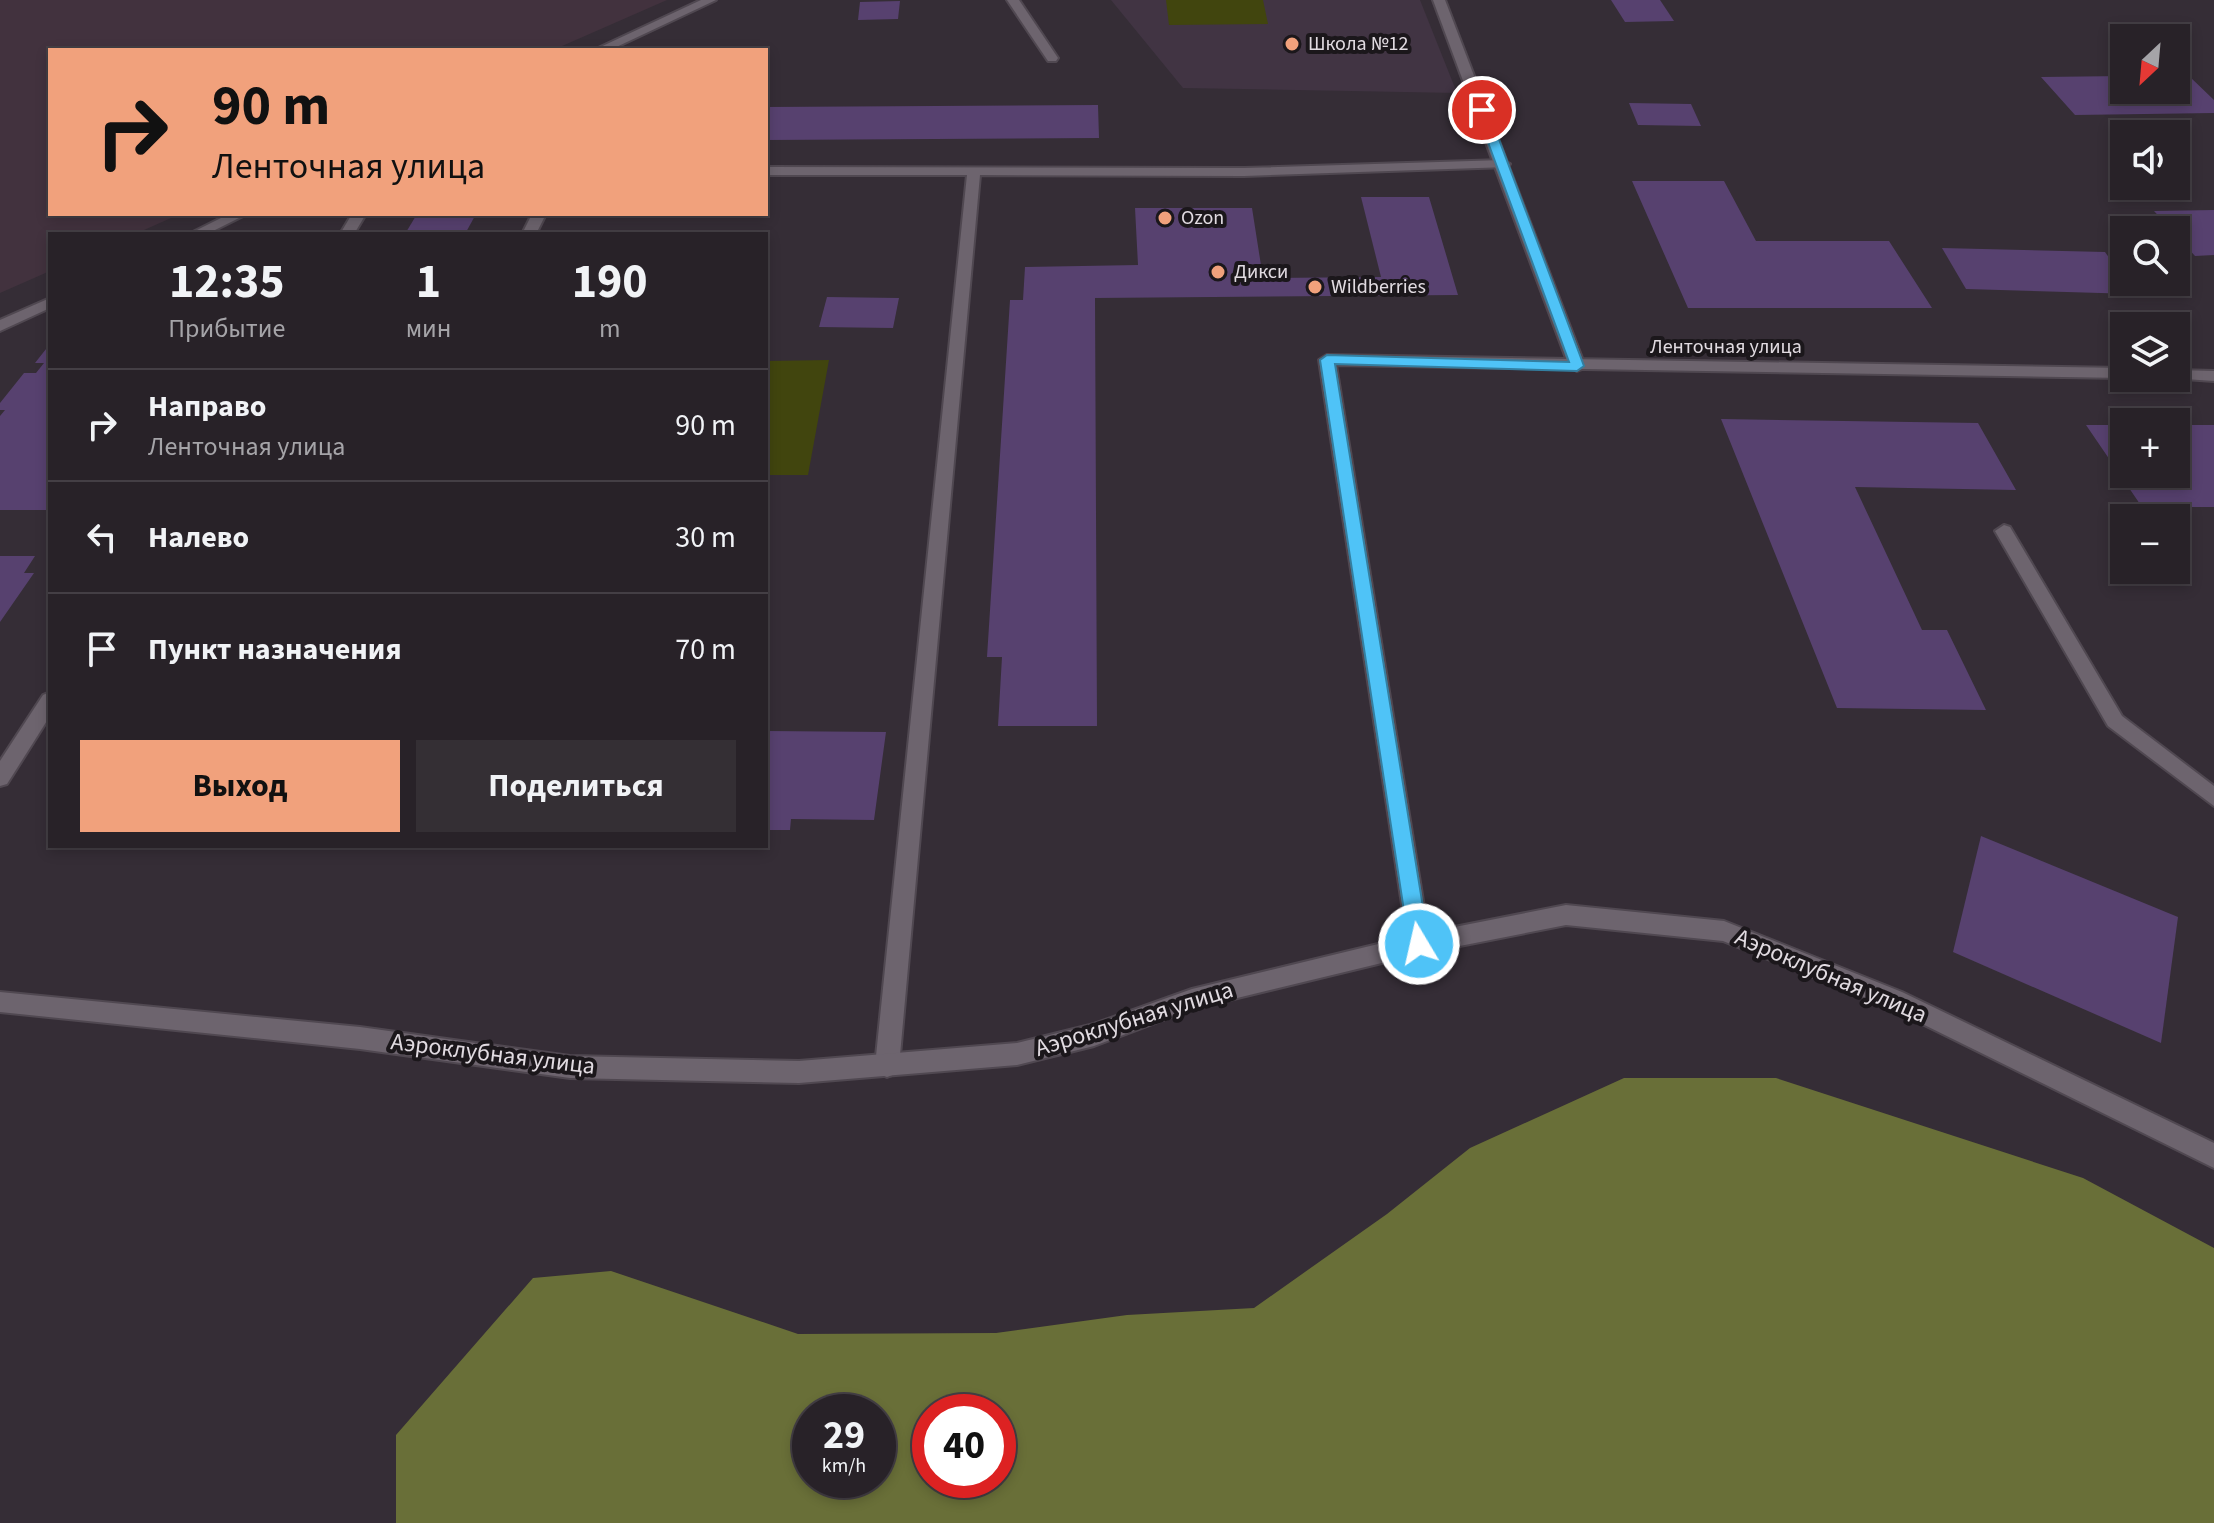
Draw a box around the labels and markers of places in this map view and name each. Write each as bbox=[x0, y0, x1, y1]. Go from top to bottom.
place label: Школа №12 bbox=[1308, 30, 1408, 58]
marker: Школа №12 bbox=[1283, 35, 1301, 53]
pin bbox=[1448, 76, 1516, 144]
place label: Ozon bbox=[1181, 204, 1224, 232]
marker: Ozon bbox=[1156, 209, 1174, 227]
place label: Дикси bbox=[1234, 258, 1288, 286]
marker: Дикси bbox=[1209, 263, 1227, 281]
place label: Wildberries bbox=[1331, 273, 1426, 301]
marker: Wildberries bbox=[1306, 278, 1324, 296]

